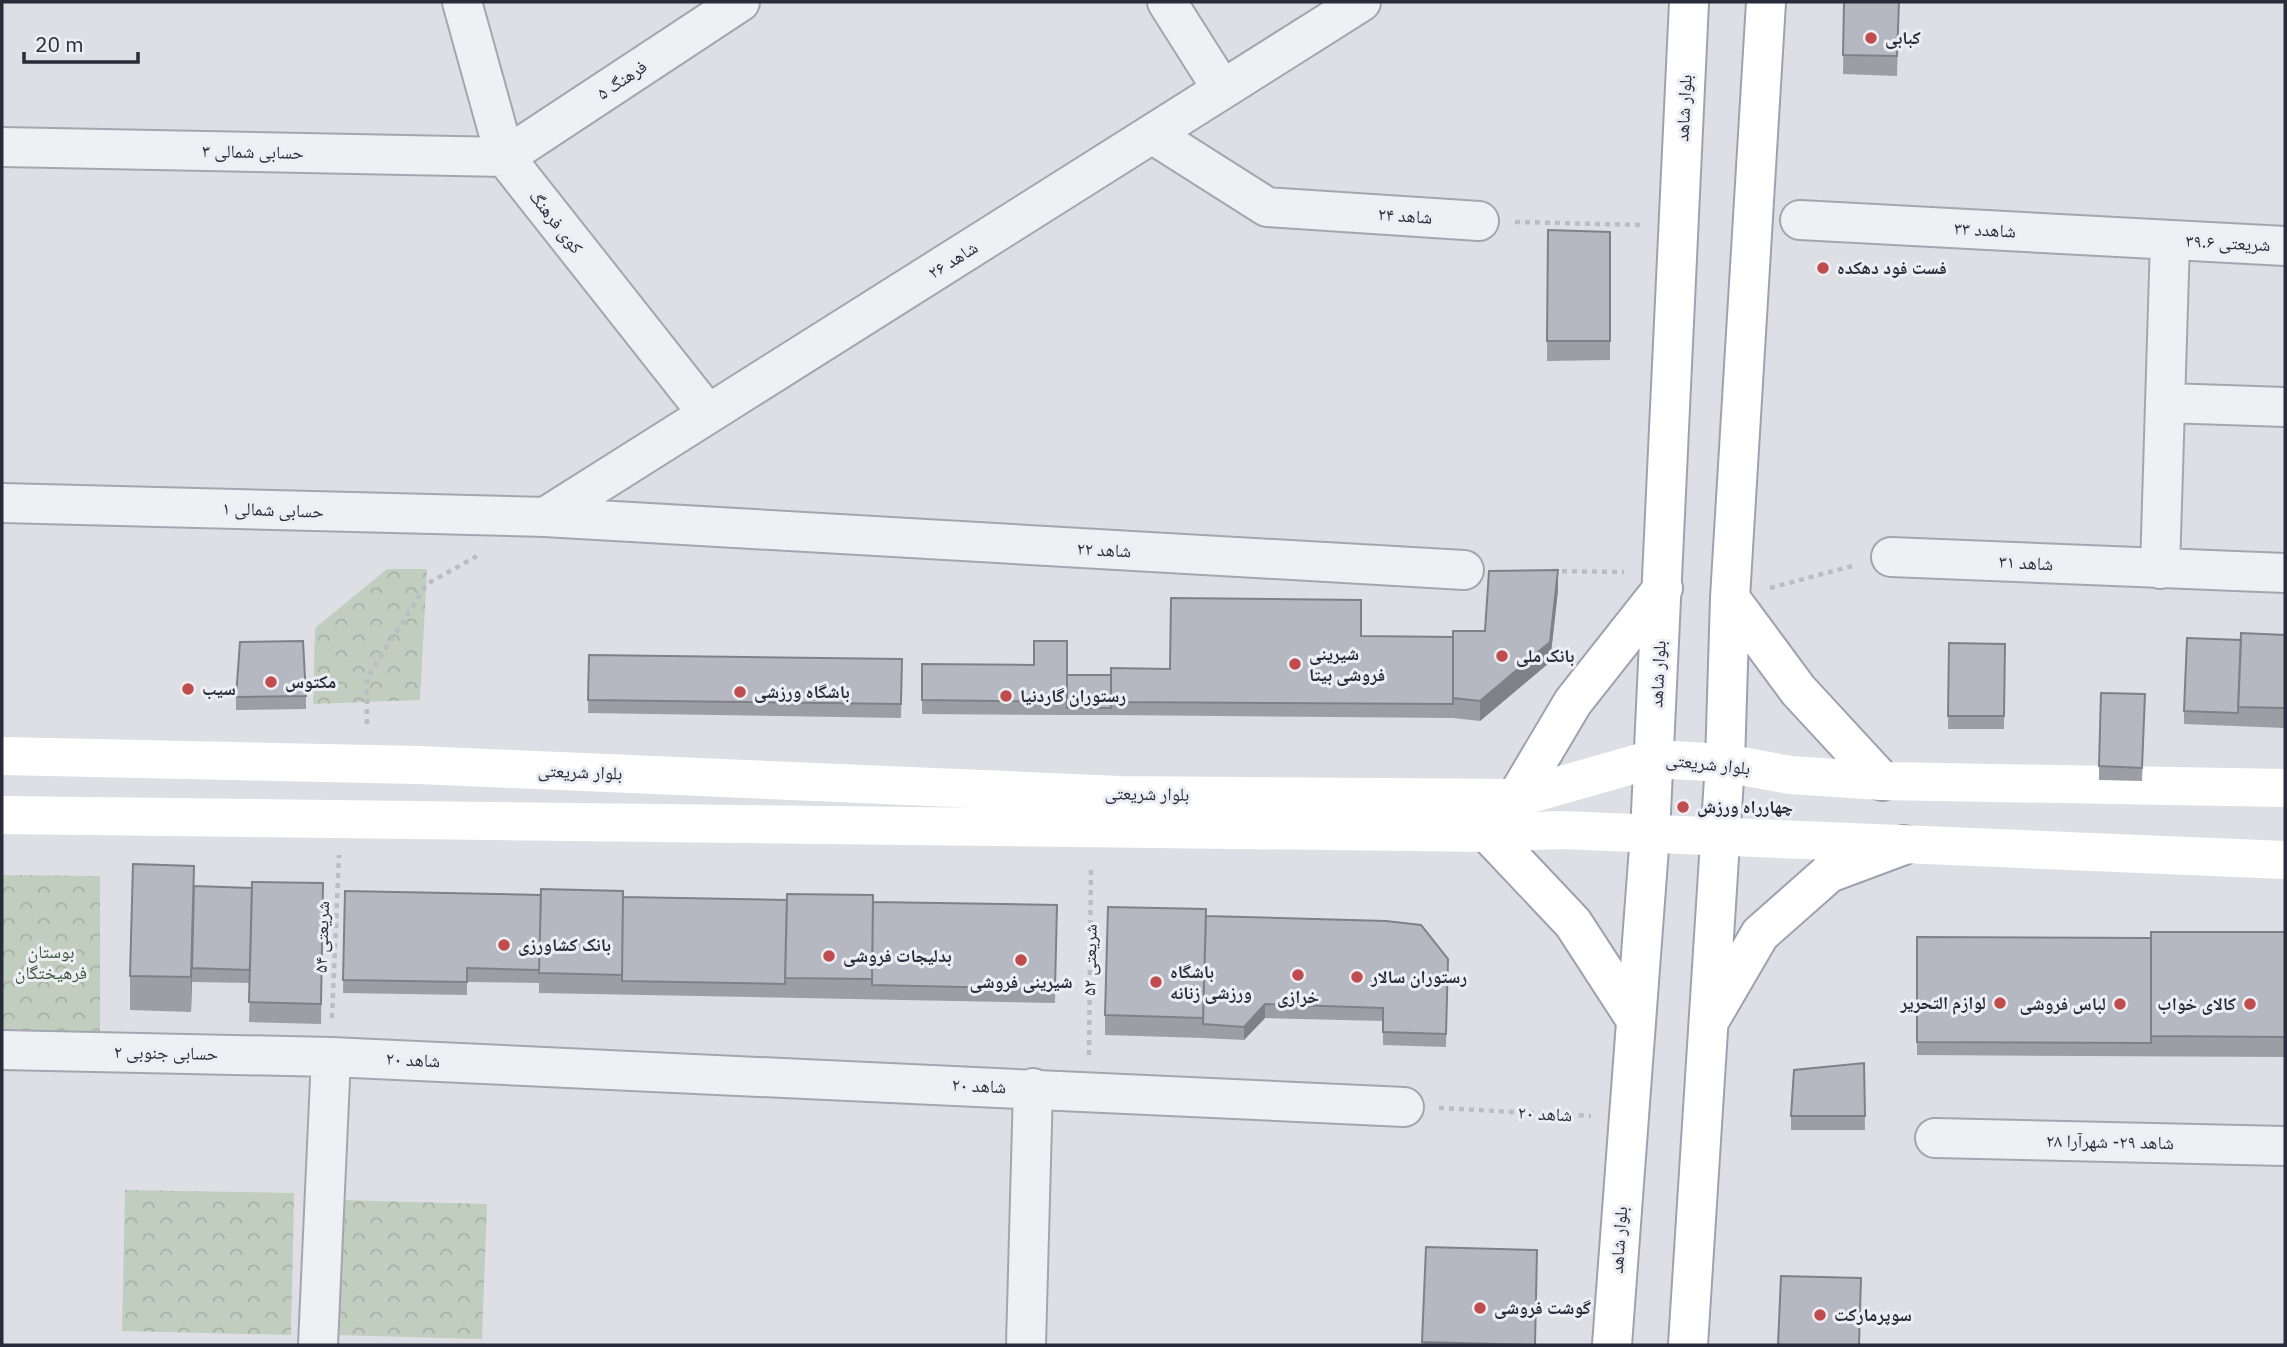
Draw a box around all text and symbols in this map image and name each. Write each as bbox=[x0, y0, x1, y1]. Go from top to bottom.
scale bar bbox=[24, 21, 138, 65]
place label: کبابی bbox=[1885, 26, 1921, 49]
text: 20 m bbox=[35, 30, 84, 58]
marker: کبابی bbox=[1863, 30, 1879, 46]
street label: فرهنگ ۵ bbox=[592, 55, 651, 105]
street label: بلوار شاهد bbox=[1670, 74, 1697, 142]
street label: حسابی شمالی ۳ bbox=[202, 139, 304, 164]
street label: کوی فرهنگ bbox=[524, 185, 589, 259]
street label: شاهد ۲۴ bbox=[1377, 202, 1433, 229]
street label: شاهدد ۳۳ bbox=[1953, 216, 2017, 243]
street label: شریعتی ۳۹.۶ bbox=[2185, 229, 2271, 256]
street label: شاهد ۲۶ bbox=[924, 235, 982, 284]
place label: فست فود دهکده bbox=[1837, 256, 1947, 279]
marker: فست فود دهکده bbox=[1815, 260, 1831, 276]
street label: حسابی شمالی ۱ bbox=[222, 496, 324, 523]
street label: شاهد ۲۲ bbox=[1076, 537, 1132, 562]
street label: شاهد ۳۱ bbox=[1998, 550, 2054, 575]
street label: بلوار شاهد bbox=[1644, 640, 1671, 708]
place label: شیرینی فروشی بیتا bbox=[1309, 642, 1385, 686]
place label: بانک ملی bbox=[1516, 644, 1575, 667]
marker: بانک ملی bbox=[1494, 648, 1510, 664]
marker: شیرینی فروشی بیتا bbox=[1287, 656, 1303, 672]
place label: مکتوس bbox=[285, 670, 336, 693]
marker: مکتوس bbox=[263, 674, 279, 690]
place label: سیب bbox=[202, 677, 236, 700]
place label: باشگاه ورزشی bbox=[754, 680, 850, 703]
marker: سیب bbox=[180, 681, 196, 697]
marker: باشگاه ورزشی bbox=[732, 684, 748, 700]
place label: رستوران گاردنیا bbox=[1020, 684, 1126, 707]
marker: رستوران گاردنیا bbox=[998, 688, 1014, 704]
street label: بلوار شریعتی bbox=[1665, 748, 1751, 779]
street label: بلوار شریعتی bbox=[537, 759, 623, 784]
street label: بلوار شریعتی bbox=[1104, 781, 1190, 806]
place label: چهارراه ورزش bbox=[1697, 795, 1794, 818]
marker: چهارراه ورزش bbox=[1675, 799, 1691, 815]
street label: شریعتی ۵۴ bbox=[309, 901, 334, 973]
street label: شریعتی ۵۲ bbox=[1077, 924, 1102, 996]
place label: بانک کشاورزی bbox=[518, 933, 611, 956]
marker: بانک کشاورزی bbox=[496, 937, 512, 953]
park label: بوستان فرهیختگان bbox=[15, 940, 87, 984]
place label: بدلیجات فروشی bbox=[843, 944, 952, 967]
marker: بدلیجات فروشی bbox=[821, 948, 837, 964]
marker: شیرینی فروشی bbox=[1013, 952, 1029, 968]
place label: باشگاه ورزشی زنانه bbox=[1170, 960, 1252, 1004]
place label: رستوران سالار bbox=[1370, 965, 1467, 988]
marker: خرازی bbox=[1290, 967, 1306, 983]
marker: رستوران سالار bbox=[1349, 969, 1365, 985]
place label: شیرینی فروشی bbox=[969, 970, 1073, 993]
marker: باشگاه ورزشی زنانه bbox=[1148, 974, 1164, 990]
place label: خرازی bbox=[1277, 985, 1319, 1008]
place label: لوازم التحریر bbox=[1899, 991, 1986, 1015]
place label: لباس فروشی bbox=[2020, 992, 2106, 1015]
place label: کالای خواب bbox=[2157, 992, 2236, 1015]
marker: لوازم التحریر bbox=[1992, 995, 2008, 1011]
marker: لباس فروشی bbox=[2112, 996, 2128, 1012]
marker: کالای خواب bbox=[2242, 996, 2258, 1012]
street label: حسابی جنوبی ۲ bbox=[114, 1040, 218, 1065]
street label: شاهد ۲۰ bbox=[385, 1047, 441, 1072]
street label: شاهد ۲۰ bbox=[951, 1073, 1007, 1098]
street label: شاهد ۲۰ bbox=[1517, 1101, 1573, 1126]
street label: شاهد ۲۹- شهرآرا ۲۸ bbox=[2046, 1129, 2174, 1154]
street label: بلوار شاهد bbox=[1605, 1206, 1632, 1274]
place label: گوشت فروشی bbox=[1494, 1296, 1591, 1319]
marker: گوشت فروشی bbox=[1472, 1300, 1488, 1316]
place label: سوپرمارکت bbox=[1834, 1303, 1912, 1326]
marker: سوپرمارکت bbox=[1812, 1307, 1828, 1323]

